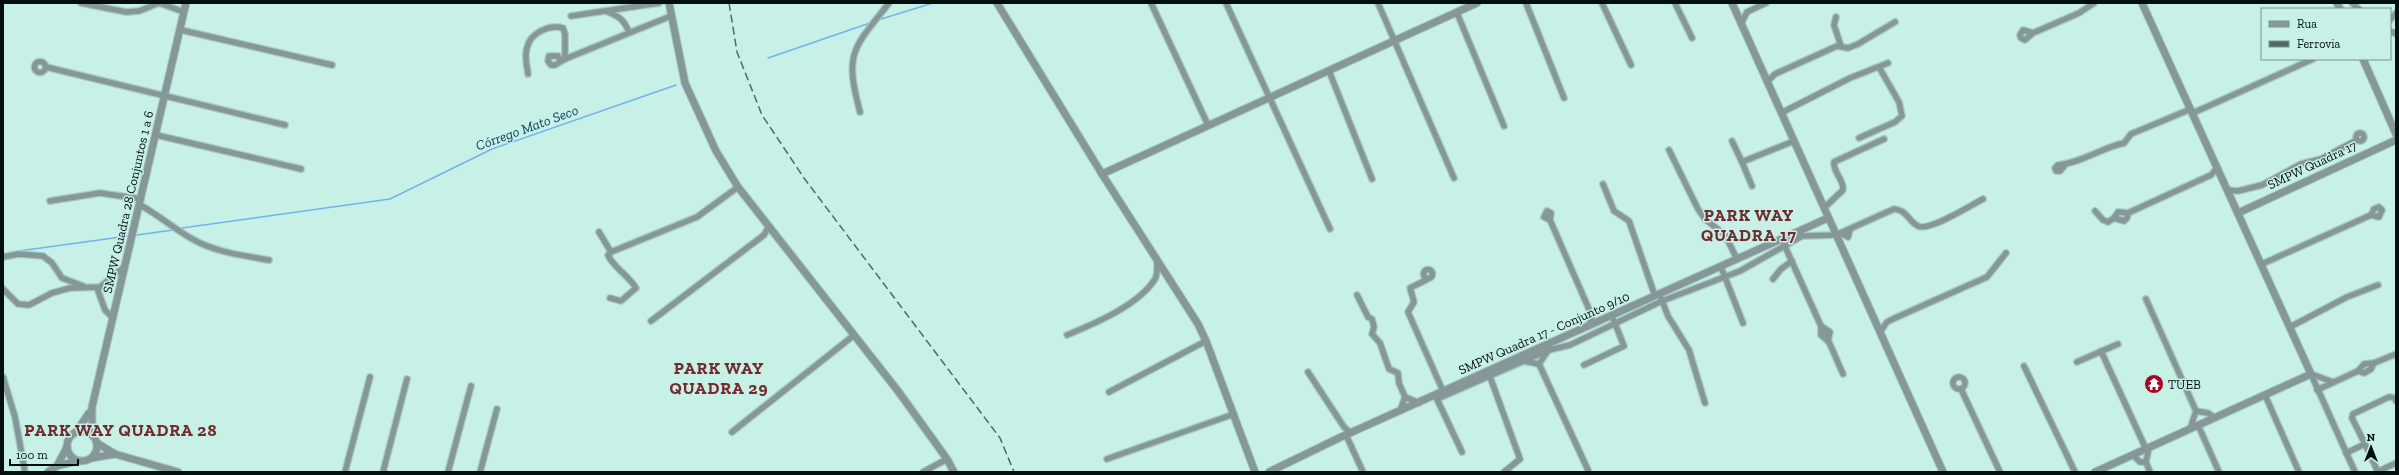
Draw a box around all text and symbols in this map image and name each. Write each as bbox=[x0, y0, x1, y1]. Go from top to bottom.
legend bbox=[2261, 8, 2391, 60]
text: Rua bbox=[2297, 17, 2317, 31]
text: Ferrovia bbox=[2297, 37, 2341, 51]
water label: Córrego Mato Seco bbox=[473, 101, 581, 154]
street label: SMPW Quadra 28 Conjuntos 1 a 6 bbox=[100, 109, 157, 295]
street label: SMPW Quadra 17 bbox=[2265, 138, 2359, 192]
district label: PARK WAY QUADRA 17 bbox=[1701, 205, 1797, 245]
street label: SMPW Quadra 17 - Conjunto 9/10 bbox=[1456, 288, 1632, 379]
district label: PARK WAY QUADRA 29 bbox=[669, 358, 769, 398]
temple icon: TUEB bbox=[2143, 373, 2165, 395]
place label: TUEB bbox=[2168, 377, 2201, 392]
district label: PARK WAY QUADRA 28 bbox=[24, 420, 218, 440]
north arrow bbox=[2351, 427, 2391, 467]
text: N bbox=[2367, 431, 2376, 444]
scale bar bbox=[10, 441, 78, 467]
text: 100 m bbox=[16, 448, 48, 462]

